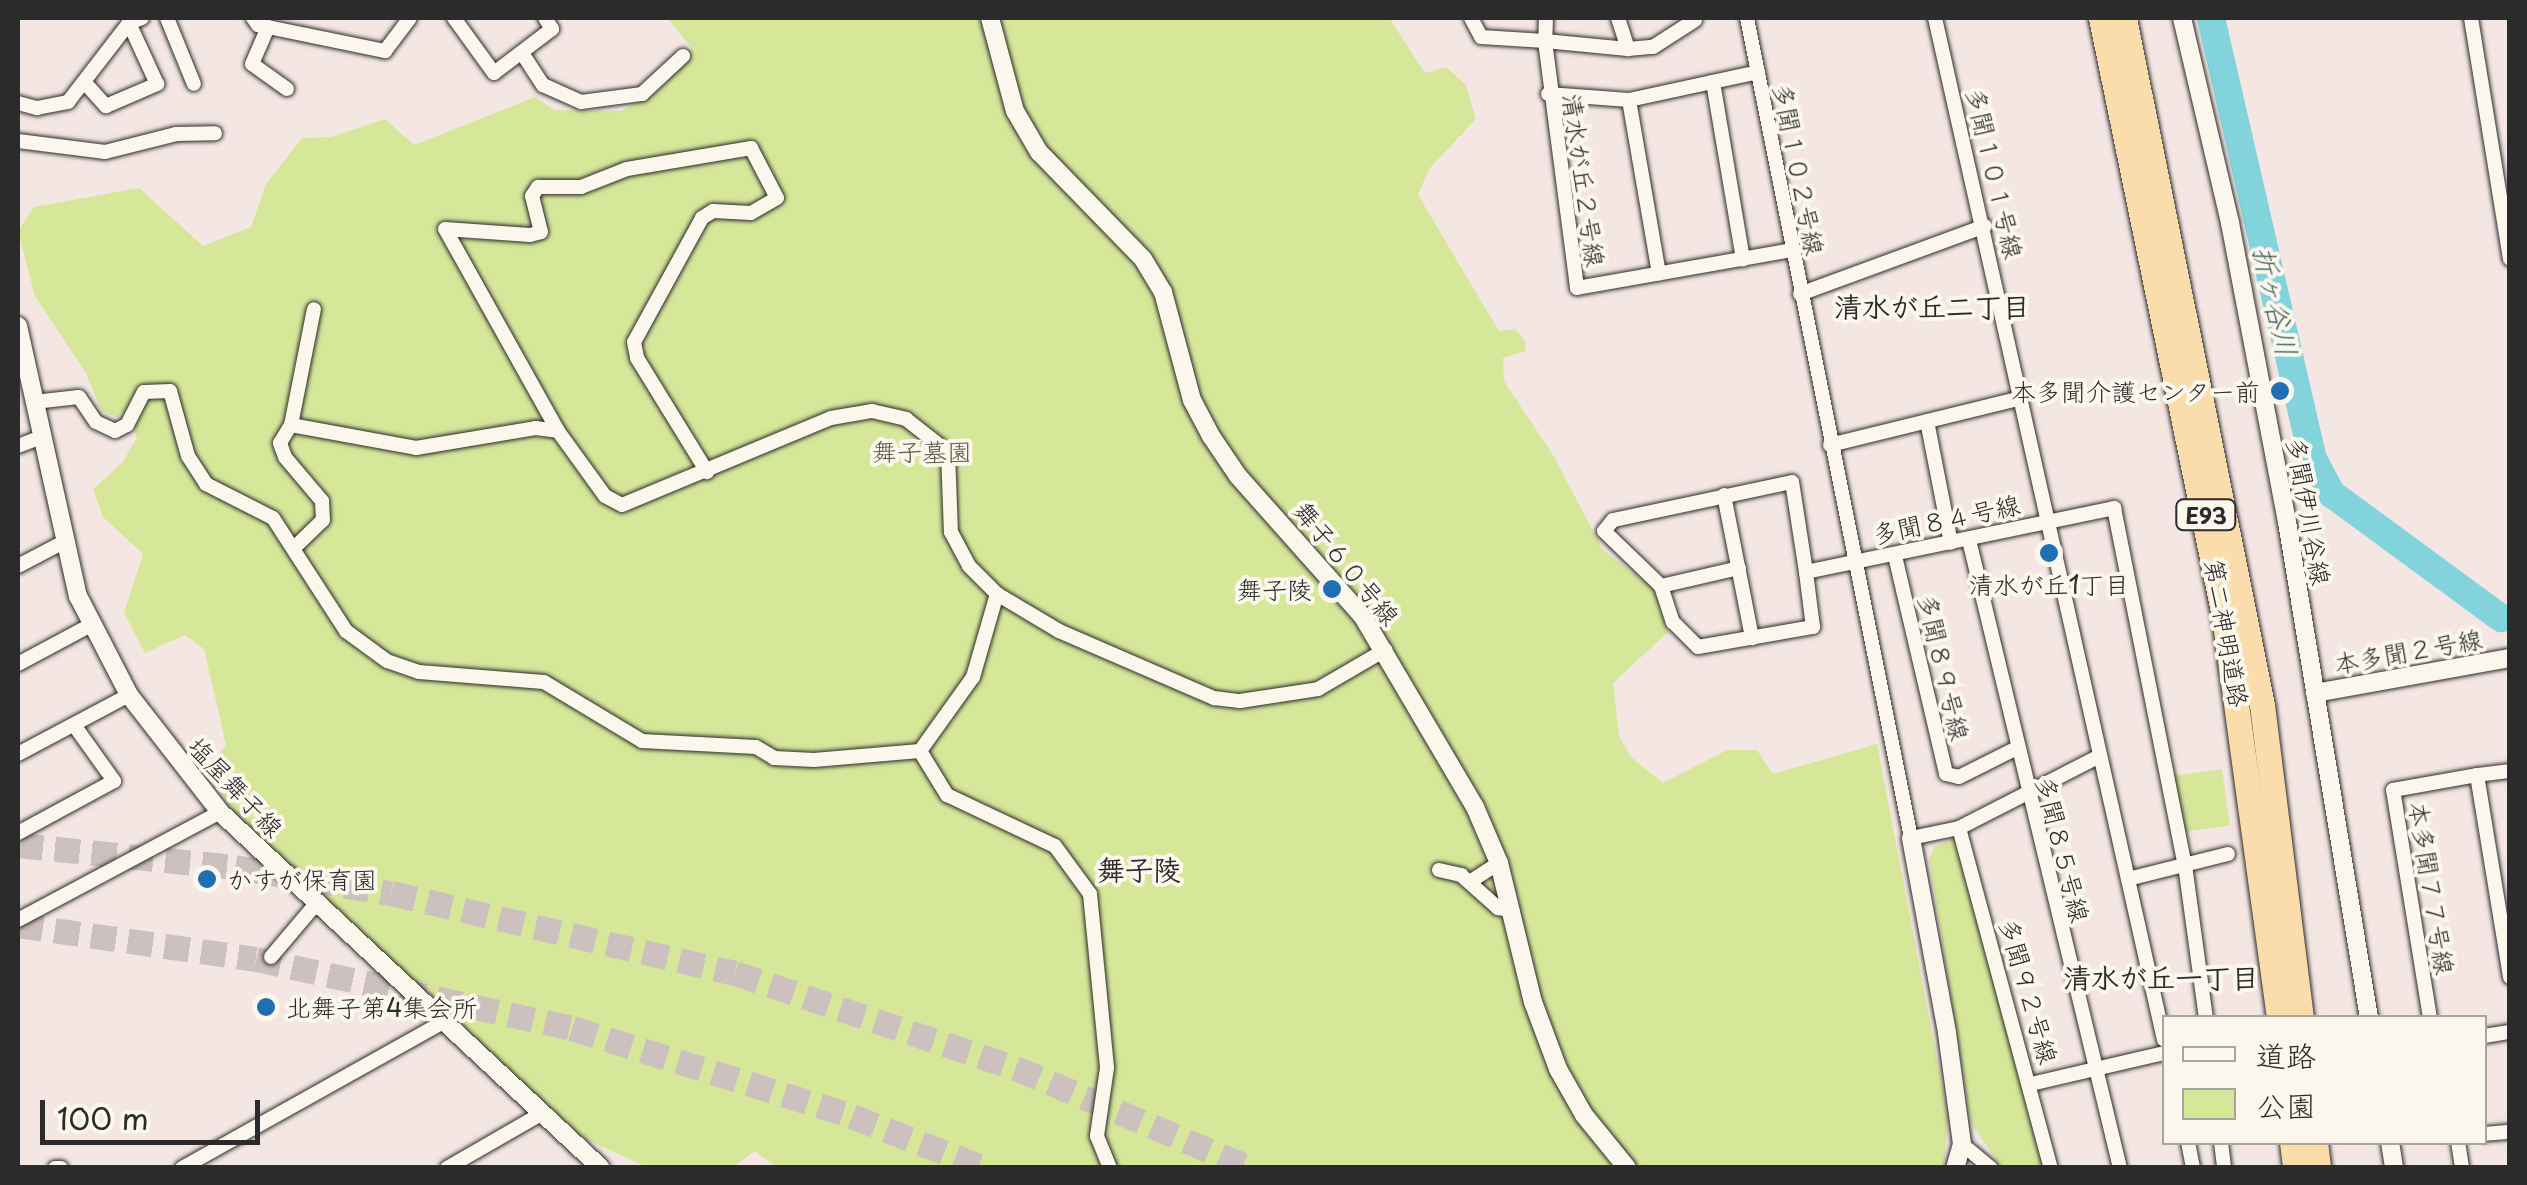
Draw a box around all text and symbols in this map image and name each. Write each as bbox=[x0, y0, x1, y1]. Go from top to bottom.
street label: 多聞１０２号線 bbox=[1768, 80, 1830, 258]
street label: 多聞１０１号線 bbox=[1961, 84, 2029, 262]
street label: 清水が丘２号線 bbox=[1557, 91, 1611, 269]
water label: 折ヶ谷川 bbox=[2247, 243, 2305, 359]
district label: 清水が丘二丁目 bbox=[1834, 289, 2030, 323]
place label: 本多聞介護センター前 bbox=[2010, 376, 2260, 406]
marker: 本多聞介護センター前 bbox=[2269, 380, 2291, 402]
street label: 多聞伊川谷線 bbox=[2281, 435, 2337, 587]
park label: 舞子墓園 bbox=[872, 436, 972, 466]
street label: 多聞８４号線 bbox=[1870, 489, 2022, 549]
street label: 舞子６０号線 bbox=[1288, 495, 1406, 631]
road number: E93 bbox=[2174, 498, 2238, 532]
marker: 清水が丘1丁目 bbox=[2038, 542, 2060, 564]
street label: 第二神明道路 bbox=[2199, 557, 2255, 709]
place label: 清水が丘1丁目 bbox=[1968, 569, 2130, 599]
place label: 舞子陵 bbox=[1237, 574, 1312, 604]
marker: 舞子陵 bbox=[1321, 578, 1343, 600]
street label: 多聞８９号線 bbox=[1913, 591, 1975, 743]
street label: 本多聞２号線 bbox=[2332, 623, 2484, 679]
street label: 塩屋舞子線 bbox=[182, 731, 290, 843]
street label: 多聞８５号線 bbox=[2030, 773, 2096, 925]
street label: 本多聞７７号線 bbox=[2403, 799, 2461, 977]
district label: 舞子陵 bbox=[1097, 852, 1181, 886]
place label: かすが保育園 bbox=[227, 864, 377, 894]
marker: かすが保育園 bbox=[196, 868, 218, 890]
street label: 多聞９２号線 bbox=[1994, 915, 2064, 1067]
district label: 清水が丘一丁目 bbox=[2063, 960, 2259, 994]
place label: 北舞子第4集会所 bbox=[286, 992, 478, 1022]
marker: 北舞子第4集会所 bbox=[255, 996, 277, 1018]
legend bbox=[2162, 1015, 2487, 1145]
text: 道路 bbox=[2256, 1032, 2316, 1077]
scale bar bbox=[45, 1080, 265, 1142]
text: 公園 bbox=[2256, 1082, 2316, 1127]
text: 100 m bbox=[57, 1095, 149, 1140]

